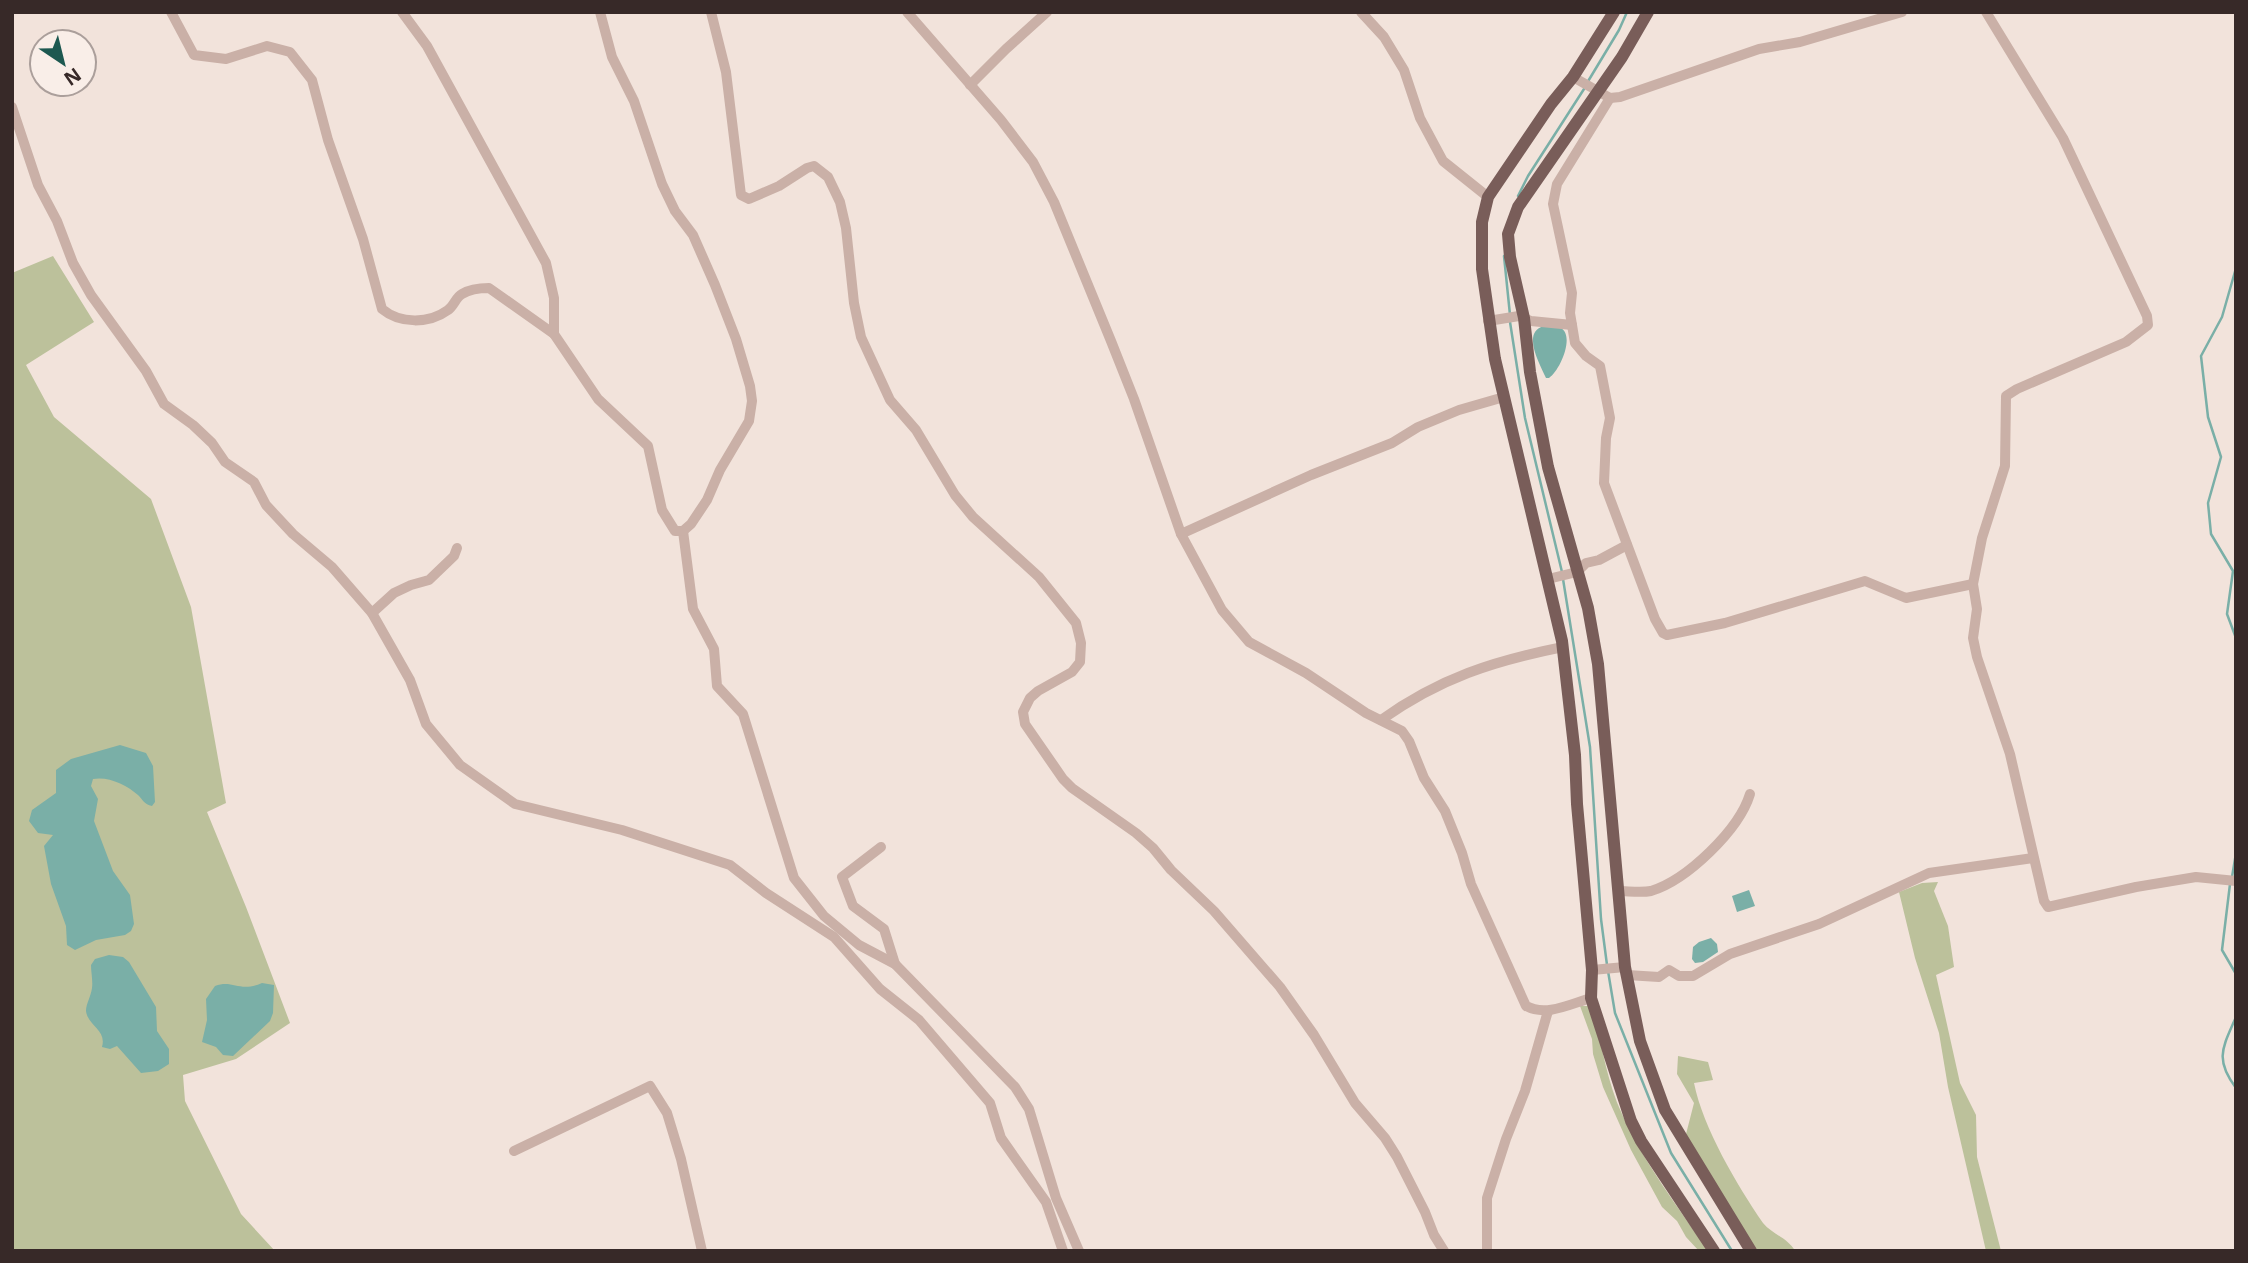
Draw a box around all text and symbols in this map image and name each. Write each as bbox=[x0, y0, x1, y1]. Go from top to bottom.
north arrow bbox=[28, 28, 98, 98]
text: N bbox=[59, 62, 87, 92]

